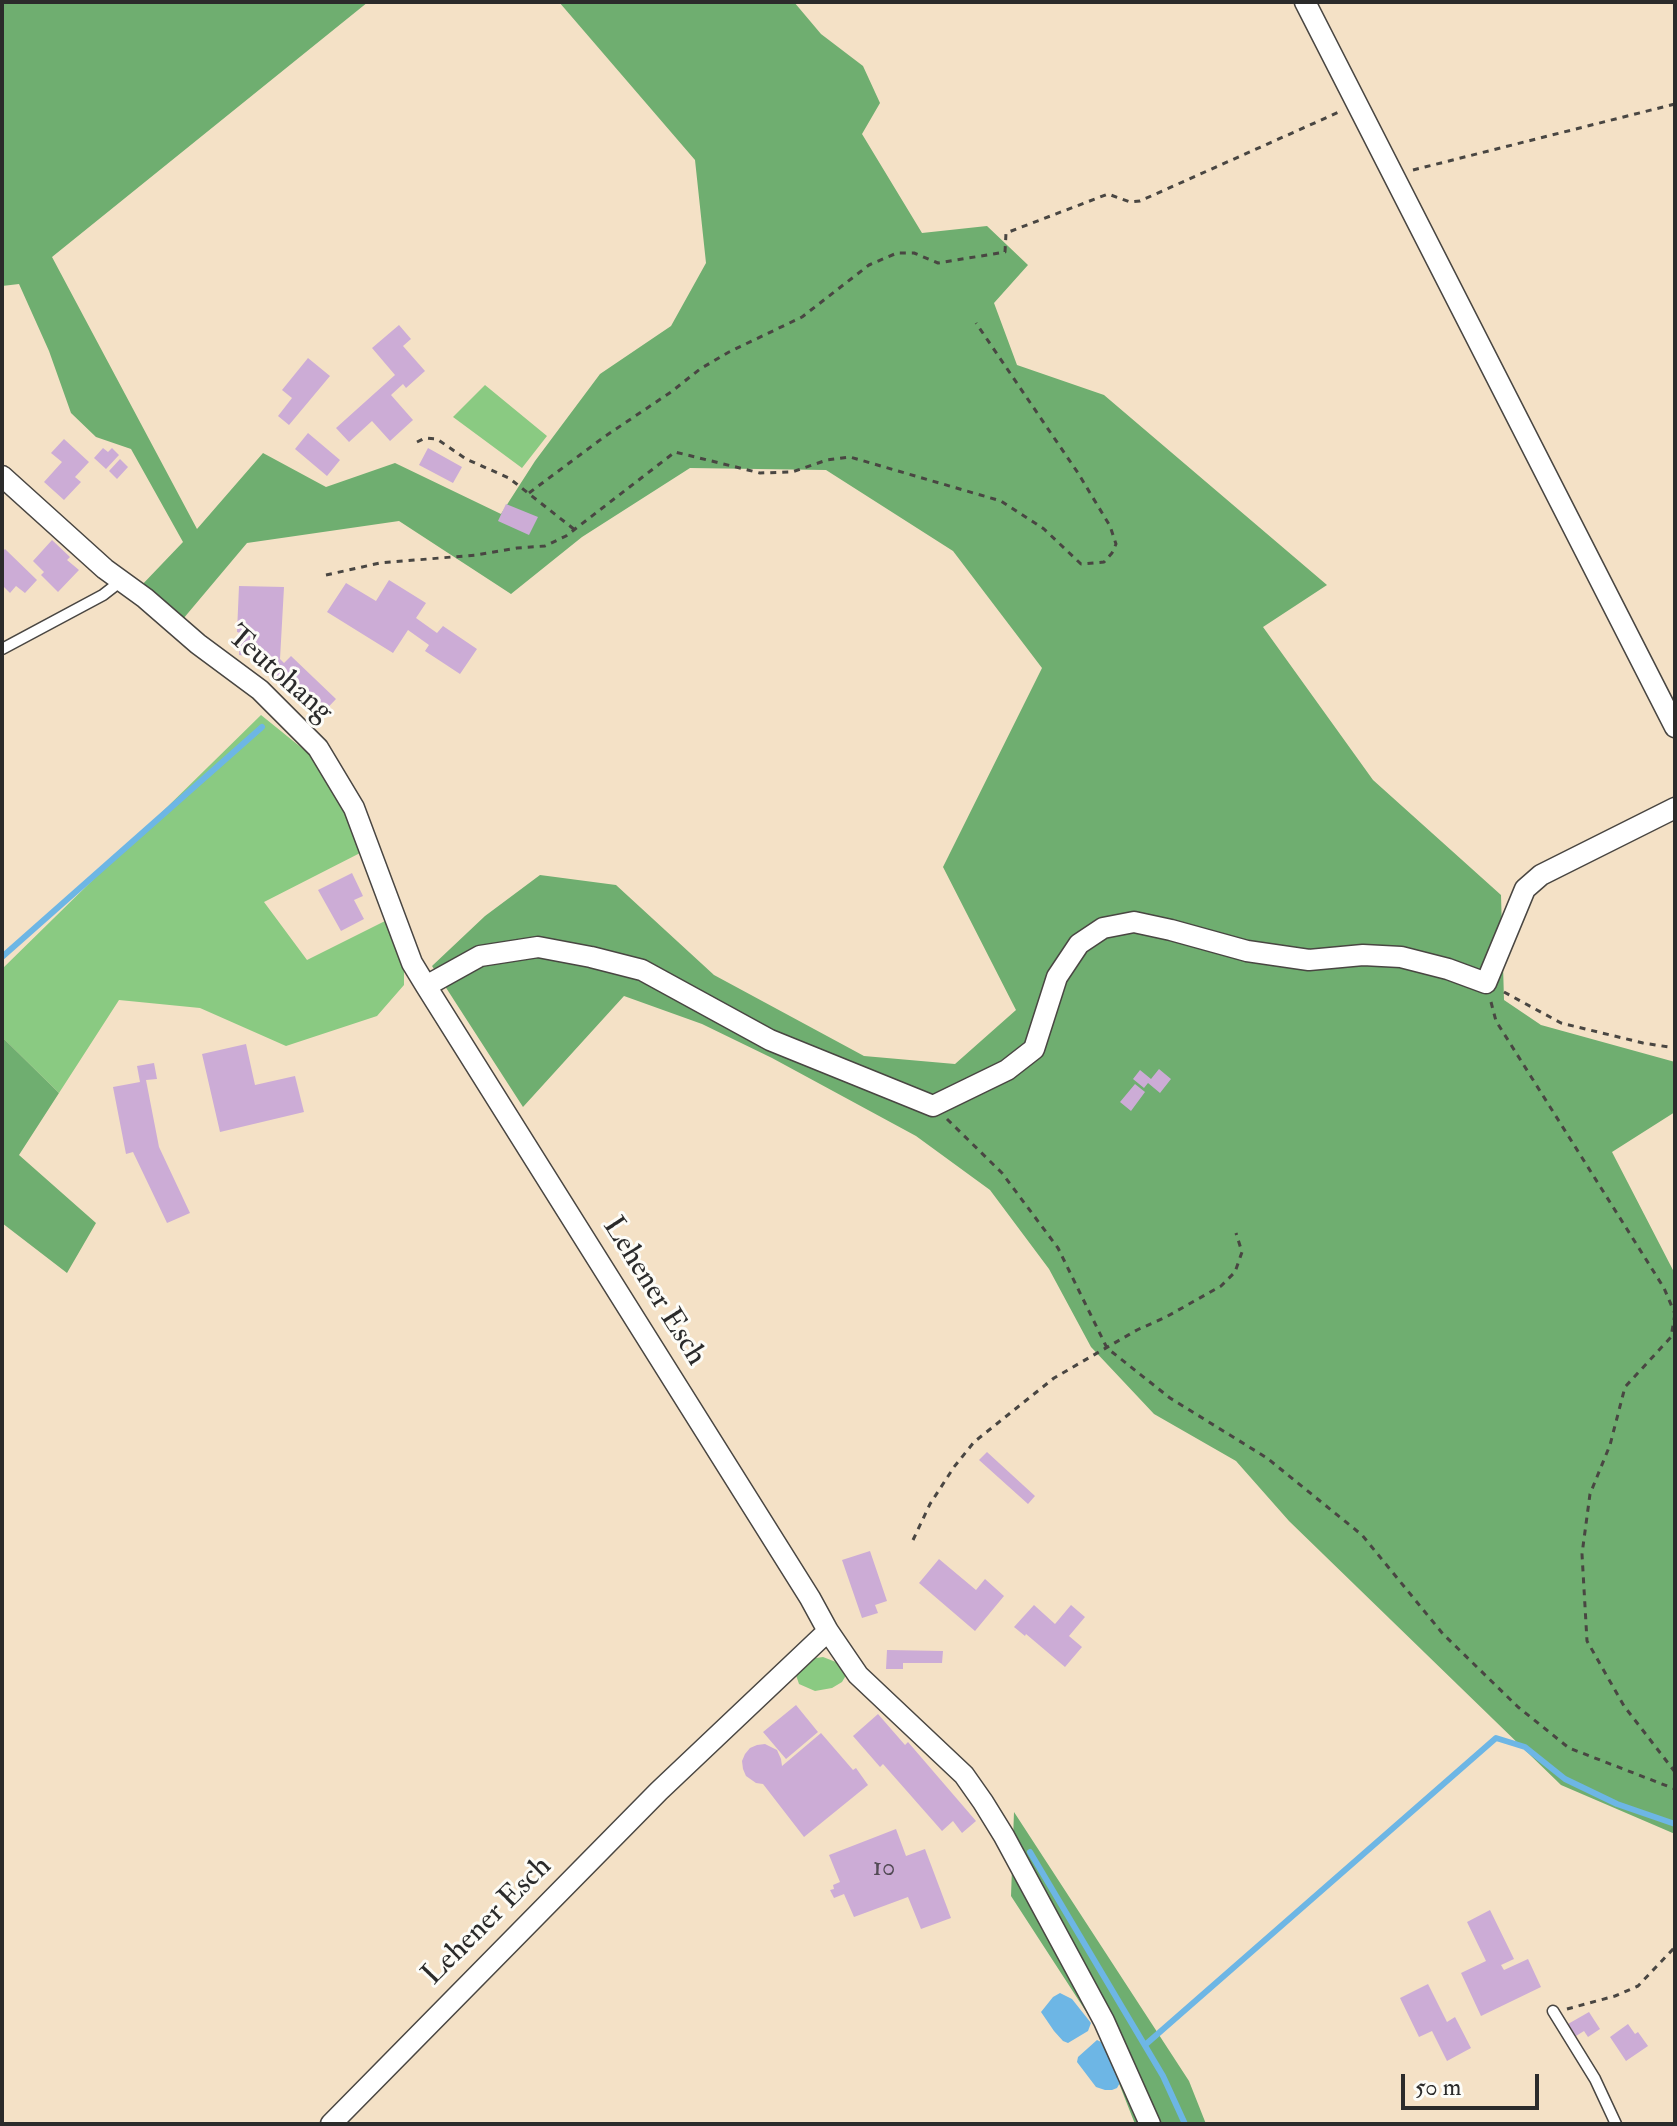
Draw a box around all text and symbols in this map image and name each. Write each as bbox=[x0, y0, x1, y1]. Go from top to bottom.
street label: Teutohang bbox=[219, 619, 339, 731]
street label: Lehener Esch bbox=[593, 1211, 713, 1373]
street label: Lehener Esch bbox=[416, 1850, 560, 1994]
house number: 10 bbox=[873, 1853, 895, 1885]
scale bar bbox=[1405, 2058, 1543, 2108]
text: 50 m bbox=[1415, 2072, 1461, 2103]

